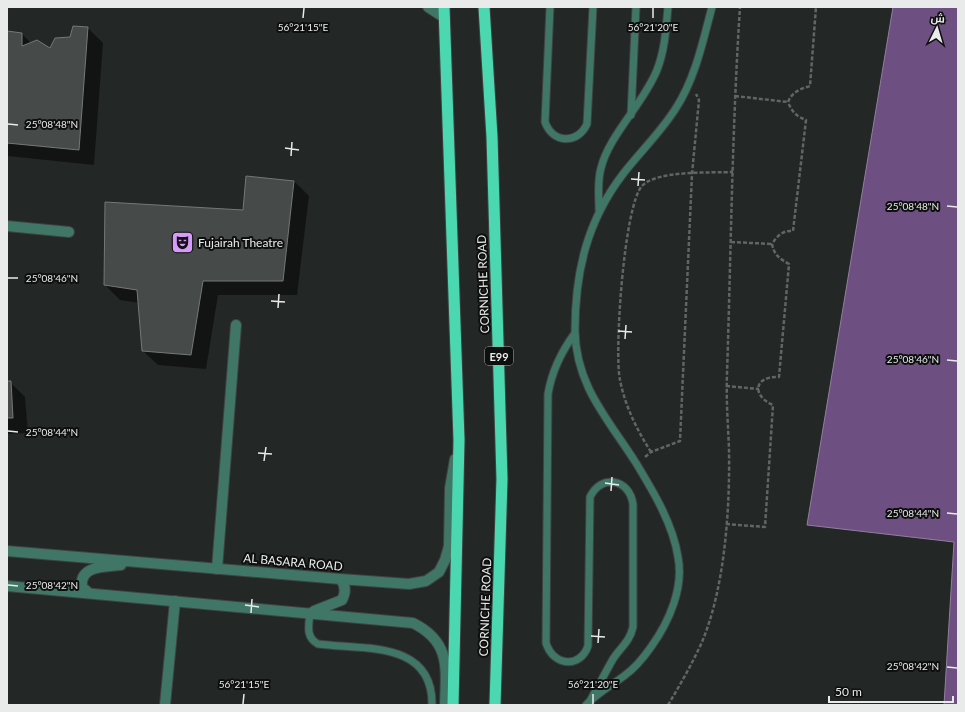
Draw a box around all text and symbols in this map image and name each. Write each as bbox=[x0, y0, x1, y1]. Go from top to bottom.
north arrow bbox=[917, 8, 957, 48]
text: ش bbox=[930, 10, 946, 26]
text: 56°21'15"E bbox=[278, 21, 328, 33]
text: 56°21'20"E bbox=[628, 21, 678, 33]
text: 25°08'48"N bbox=[26, 118, 78, 130]
text: 25°08'48"N bbox=[887, 200, 939, 212]
theatre icon: Fujairah Theatre bbox=[170, 229, 196, 255]
street label: CORNICHE ROAD bbox=[474, 234, 492, 334]
place label: Fujairah Theatre bbox=[198, 235, 283, 250]
text: 25°08'46"N bbox=[26, 272, 78, 284]
road number: E99 bbox=[485, 347, 513, 365]
text: 25°08'46"N bbox=[887, 353, 939, 365]
text: 25°08'44"N bbox=[26, 426, 78, 438]
text: 25°08'44"N bbox=[887, 507, 939, 519]
street label: AL BASARA ROAD bbox=[243, 550, 343, 574]
street label: CORNICHE ROAD bbox=[476, 557, 494, 657]
text: 25°08'42"N bbox=[26, 579, 78, 591]
text: 25°08'42"N bbox=[887, 660, 939, 672]
text: 56°21'15"E bbox=[219, 678, 269, 690]
text: 56°21'20"E bbox=[568, 678, 618, 690]
scale bar bbox=[829, 678, 953, 704]
text: 50 m bbox=[835, 684, 862, 699]

